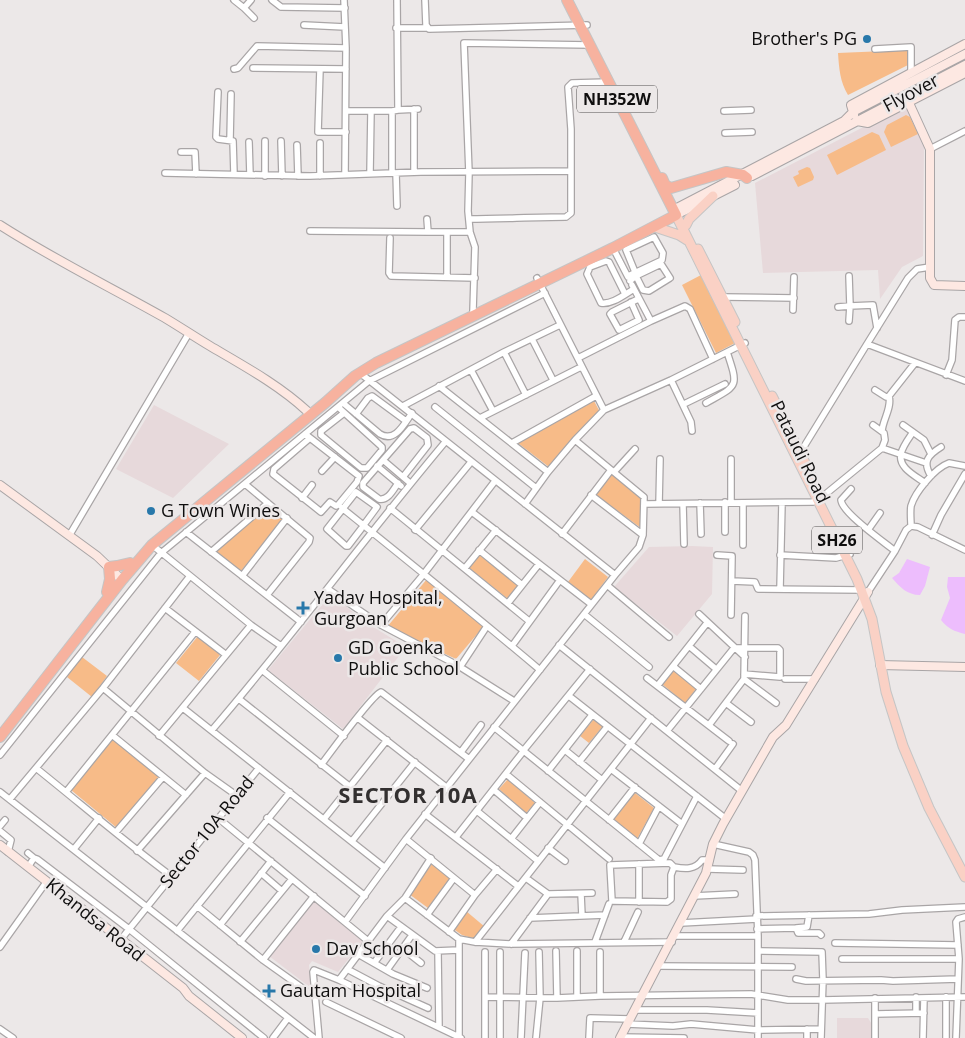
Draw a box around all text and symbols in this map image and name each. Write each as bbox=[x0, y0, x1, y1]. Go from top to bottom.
place label: Brother's PG bbox=[751, 26, 857, 50]
marker: Brother's PG bbox=[861, 33, 873, 45]
street label: Flyover bbox=[878, 67, 943, 117]
road number: NH352W bbox=[577, 86, 657, 112]
street label: Pataudi Road bbox=[766, 396, 836, 507]
place label: G Town Wines bbox=[161, 498, 280, 522]
marker: G Town Wines bbox=[145, 505, 157, 517]
road number: SH26 bbox=[812, 526, 862, 554]
place label: Yadav Hospital, Gurgoan bbox=[314, 585, 443, 630]
marker: Yadav Hospital, Gurgoan bbox=[296, 601, 310, 615]
place label: GD Goenka Public School bbox=[348, 635, 459, 680]
marker: GD Goenka Public School bbox=[332, 652, 344, 664]
street label: Sector 10A Road bbox=[154, 770, 259, 892]
district label: SECTOR 10A bbox=[338, 779, 478, 809]
street label: Khandsa Road bbox=[41, 872, 150, 966]
place label: Dav School bbox=[326, 936, 418, 960]
marker: Dav School bbox=[310, 943, 322, 955]
place label: Gautam Hospital bbox=[280, 978, 421, 1002]
marker: Gautam Hospital bbox=[262, 984, 276, 998]

